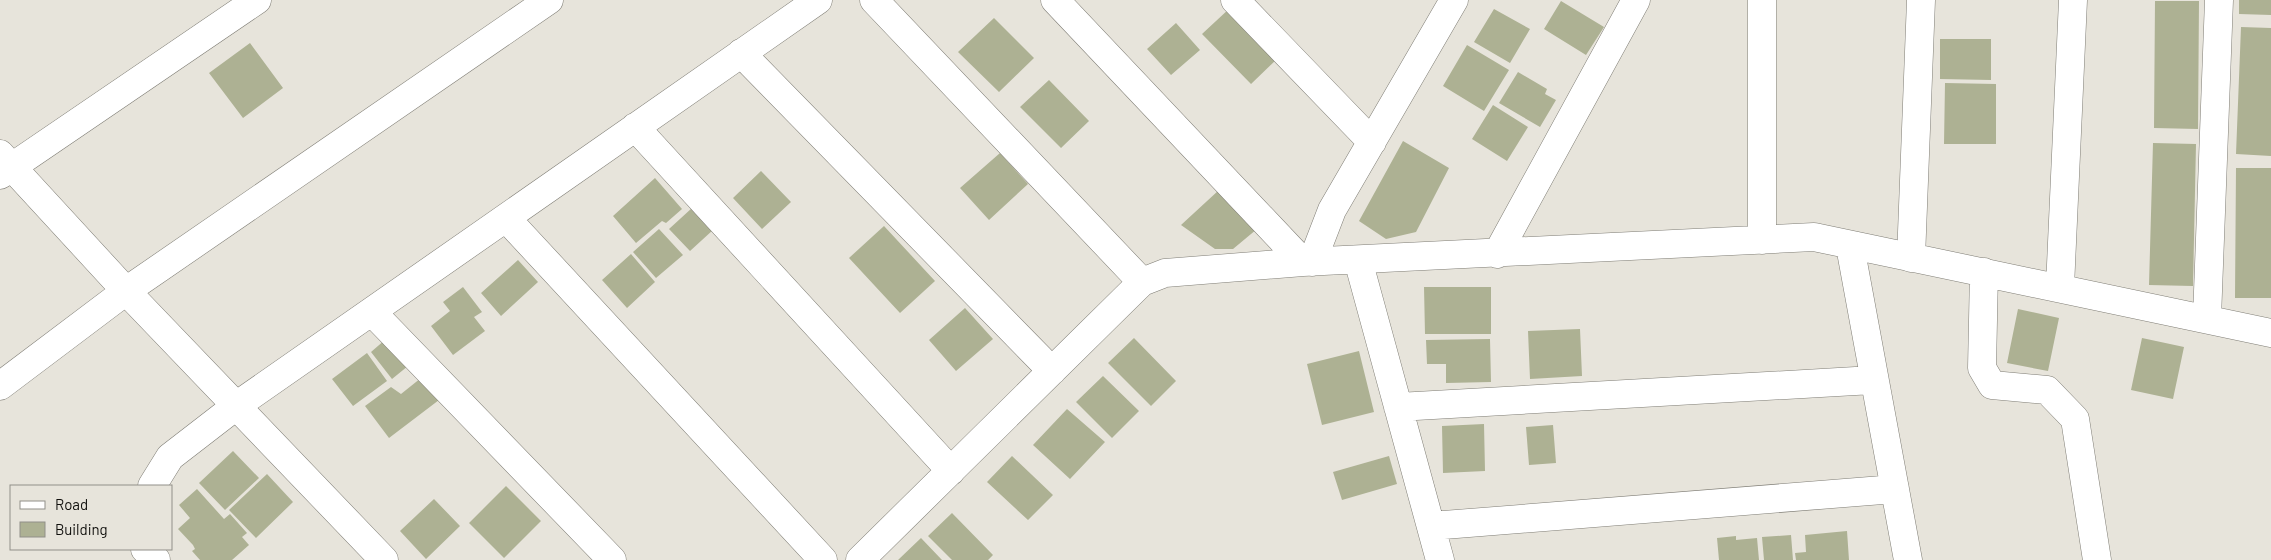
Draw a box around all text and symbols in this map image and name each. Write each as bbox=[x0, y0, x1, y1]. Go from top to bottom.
legend bbox=[10, 485, 172, 550]
text: Road bbox=[55, 495, 88, 513]
text: Building bbox=[55, 520, 108, 538]

